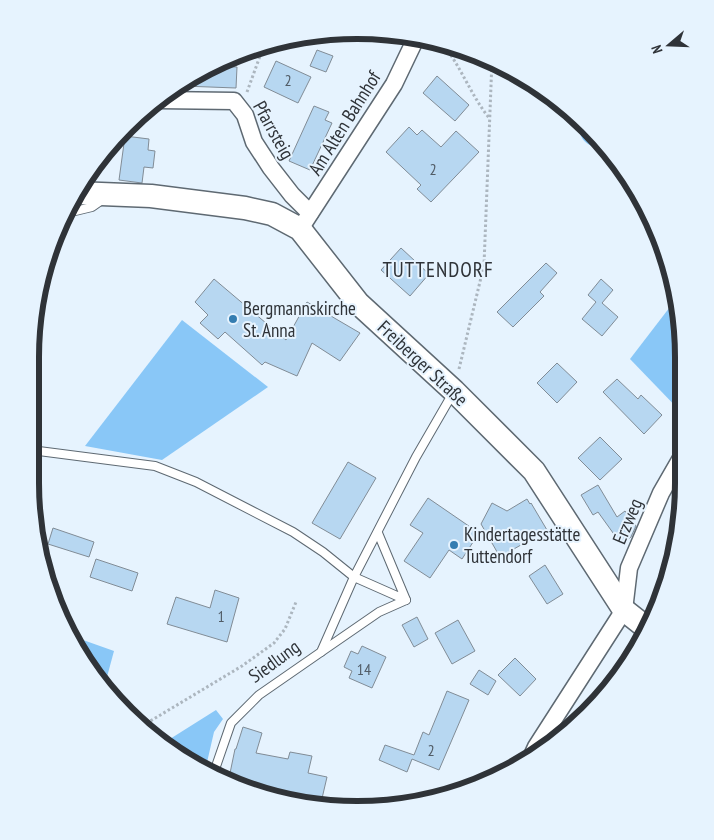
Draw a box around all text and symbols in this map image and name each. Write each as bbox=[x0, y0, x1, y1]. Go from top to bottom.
north arrow bbox=[644, 20, 694, 70]
text: N bbox=[647, 43, 666, 56]
street label: Am Alten Bahnhof bbox=[303, 66, 386, 179]
house number: 2 bbox=[284, 70, 292, 90]
street label: Pfarrsteig bbox=[248, 97, 300, 163]
house number: 2 bbox=[429, 159, 437, 179]
district label: TUTTENDORF bbox=[382, 256, 494, 283]
place label: Bergmannskirche St. Anna bbox=[243, 296, 356, 342]
marker: Bergmannskirche St. Anna bbox=[227, 313, 239, 325]
street label: Freiberger Straße bbox=[373, 315, 473, 411]
street label: Erzweg bbox=[607, 495, 647, 547]
place label: Kindertagesstätte Tuttendorf bbox=[464, 522, 580, 568]
marker: Kindertagesstätte Tuttendorf bbox=[448, 539, 460, 551]
house number: 1 bbox=[217, 606, 225, 626]
street label: Siedlung bbox=[244, 634, 304, 688]
house number: 14 bbox=[357, 659, 371, 679]
house number: 2 bbox=[427, 740, 435, 760]

